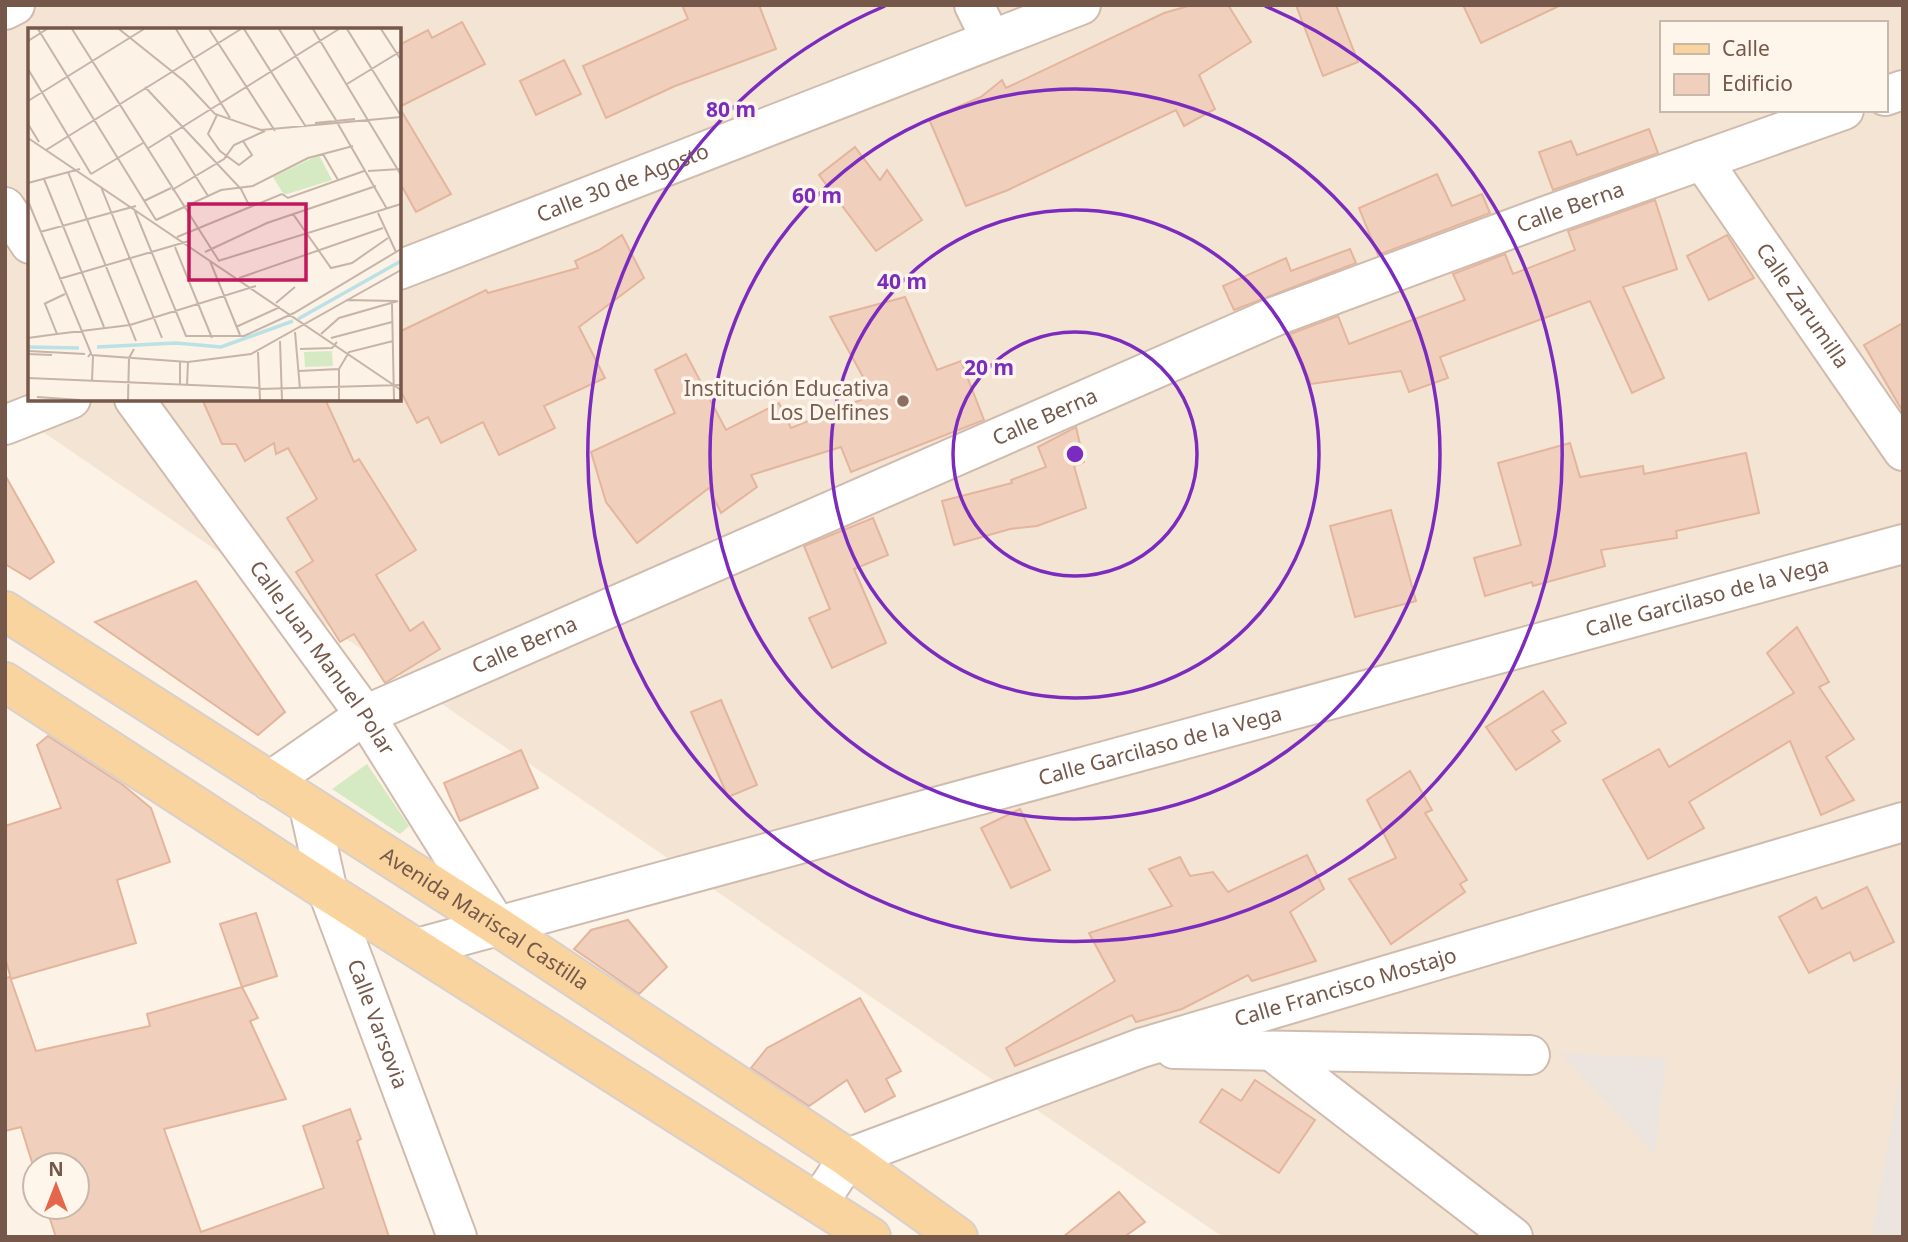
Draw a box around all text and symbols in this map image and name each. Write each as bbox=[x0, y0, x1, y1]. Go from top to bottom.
legend bbox=[1660, 21, 1887, 112]
inset map bbox=[28, 28, 401, 401]
text: Calle bbox=[1722, 34, 1770, 62]
text: Edificio bbox=[1722, 69, 1793, 97]
text: 80 m bbox=[706, 95, 756, 123]
street label: Calle 30 de Agosto bbox=[532, 136, 712, 228]
street label: Calle Berna bbox=[1512, 174, 1628, 239]
text: 60 m bbox=[792, 181, 842, 209]
street label: Calle Zarumilla bbox=[1750, 237, 1857, 373]
text: 40 m bbox=[877, 267, 927, 295]
text: 20 m bbox=[964, 353, 1014, 381]
place label: Institución Educativa Los Delfines bbox=[684, 374, 889, 426]
street label: Calle Berna bbox=[988, 381, 1102, 452]
marker: Institución Educativa Los Delfines bbox=[895, 393, 911, 409]
centre of rings bbox=[1063, 442, 1087, 466]
street label: Calle Garcilaso de la Vega bbox=[1582, 550, 1832, 643]
street label: Calle Juan Manuel Polar bbox=[244, 554, 402, 760]
street label: Calle Berna bbox=[467, 609, 581, 679]
street label: Calle Garcilaso de la Vega bbox=[1035, 699, 1285, 791]
street label: Avenida Mariscal Castilla bbox=[376, 840, 595, 996]
street label: Calle Francisco Mostajo bbox=[1231, 940, 1460, 1033]
street label: Calle Varsovia bbox=[341, 955, 415, 1092]
north arrow bbox=[21, 1151, 91, 1221]
text: N bbox=[48, 1156, 64, 1182]

